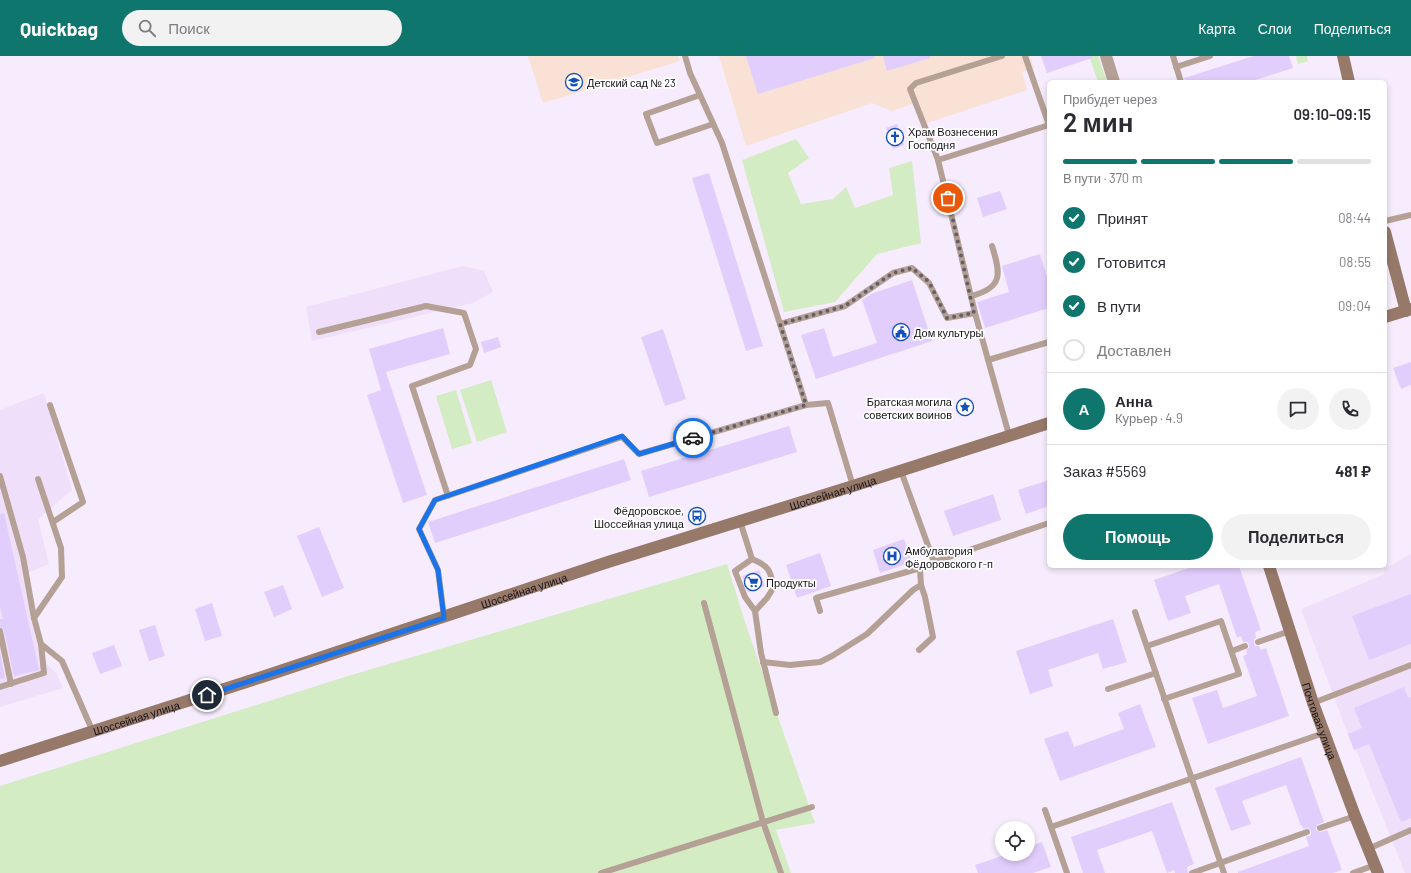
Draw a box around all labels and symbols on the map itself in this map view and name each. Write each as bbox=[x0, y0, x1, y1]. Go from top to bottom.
school or university icon: Детский сад № 23 bbox=[564, 72, 584, 92]
place label: Детский сад № 23 bbox=[587, 76, 676, 89]
place label: Храм Вознесения Господня bbox=[908, 125, 998, 151]
church icon: Храм Вознесения Господня bbox=[885, 127, 905, 147]
pin bbox=[931, 181, 965, 215]
public building icon: Дом культуры bbox=[891, 322, 911, 342]
place label: Дом культуры bbox=[914, 326, 984, 339]
place label: Братская могила советских воинов bbox=[864, 395, 953, 421]
place icon: Братская могила советских воинов bbox=[955, 397, 975, 417]
courier bbox=[673, 418, 713, 458]
street label: Шоссейная улица bbox=[788, 472, 878, 512]
place label: Фёдоровское, Шоссейная улица bbox=[594, 504, 685, 530]
bus stop icon: Фёдоровское, Шоссейная улица bbox=[687, 506, 707, 526]
place label: Амбулатория Фёдоровского г-п bbox=[905, 544, 993, 570]
hospital icon: Амбулатория Фёдоровского г-п bbox=[882, 546, 902, 566]
street label: Шоссейная улица bbox=[479, 569, 569, 610]
supermarket icon: Продукты bbox=[743, 572, 763, 592]
place label: Продукты bbox=[766, 576, 816, 589]
pin bbox=[190, 678, 224, 712]
street label: Почтовая улица bbox=[1300, 681, 1340, 762]
street label: Шоссейная улица bbox=[91, 697, 182, 737]

